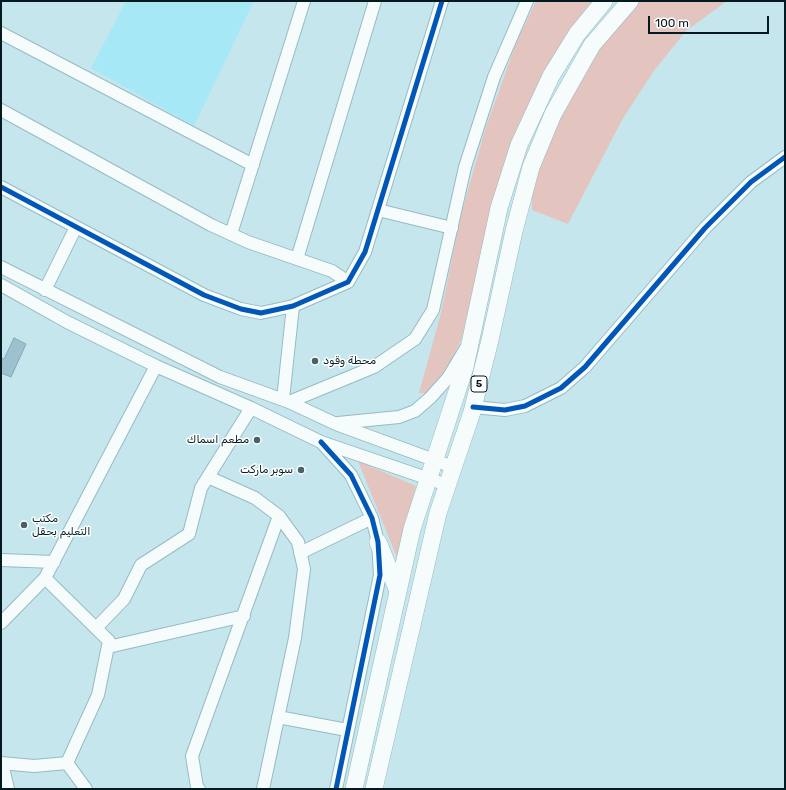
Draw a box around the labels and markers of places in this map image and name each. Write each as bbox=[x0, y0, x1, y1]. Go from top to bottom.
place label: محطة وقود bbox=[323, 354, 376, 368]
marker: محطة وقود bbox=[310, 356, 320, 366]
place label: مطعم اسماك bbox=[187, 433, 249, 447]
marker: مطعم اسماك bbox=[252, 435, 262, 445]
place label: سوبر ماركت bbox=[240, 463, 293, 477]
marker: سوبر ماركت bbox=[296, 465, 306, 475]
place label: مكتب التعليم بحقل bbox=[32, 512, 90, 538]
marker: مكتب التعليم بحقل bbox=[19, 520, 29, 530]

